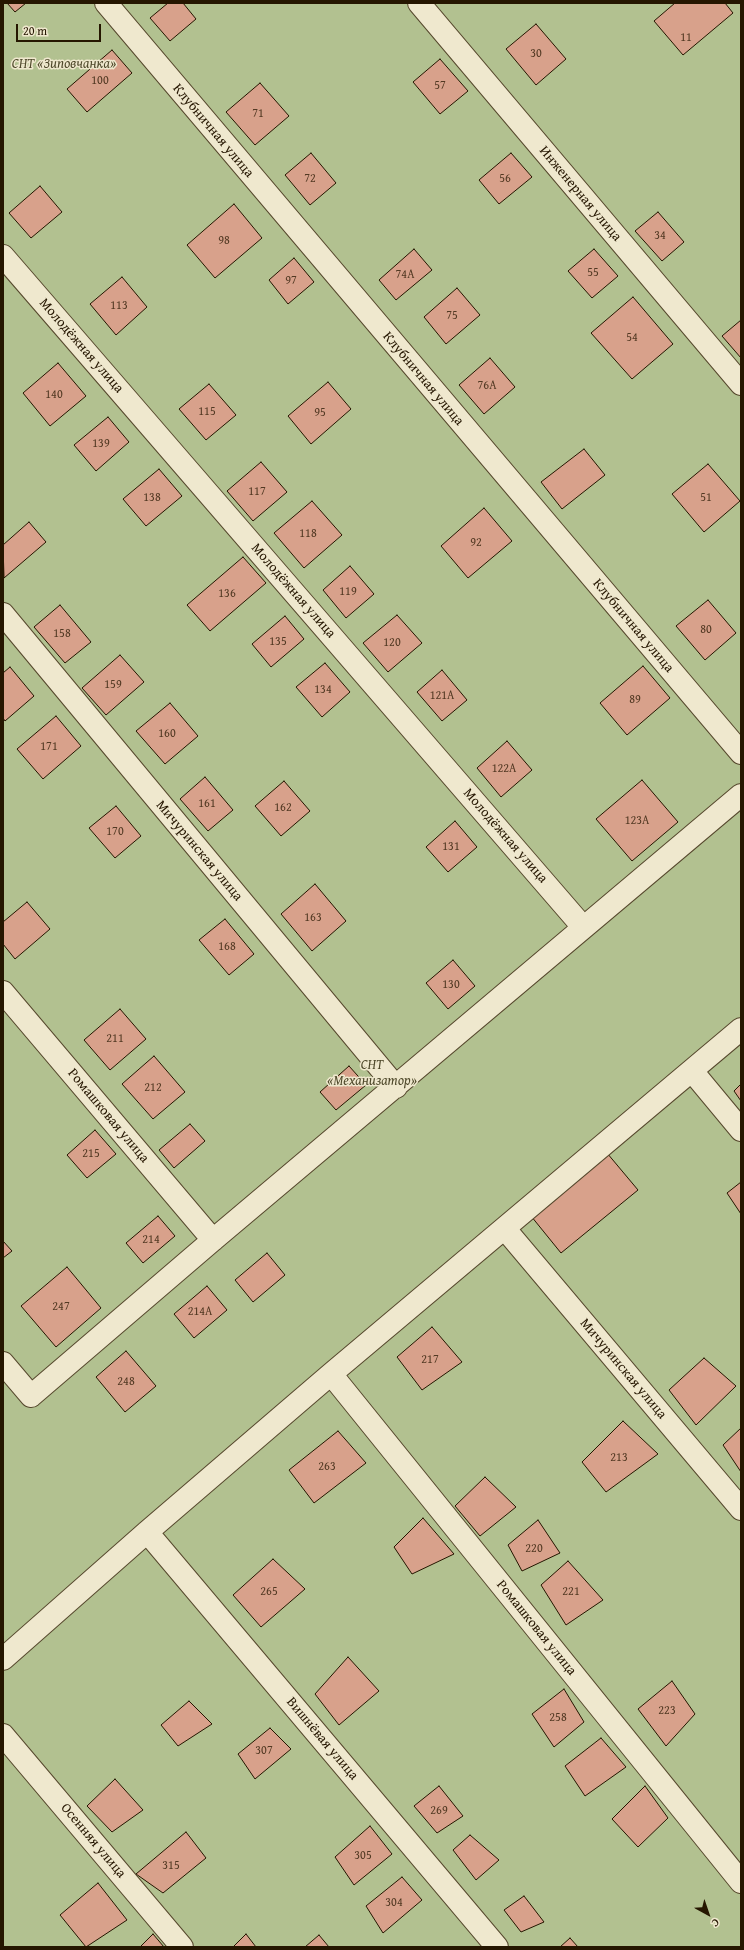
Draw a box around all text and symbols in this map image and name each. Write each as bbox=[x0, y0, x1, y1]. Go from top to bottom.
scale bar bbox=[18, 16, 103, 42]
text: 20 m bbox=[23, 22, 47, 39]
house number: 11 bbox=[680, 31, 692, 45]
house number: 30 bbox=[530, 47, 542, 61]
park label: СНТ «Зиповчанка» bbox=[12, 56, 116, 72]
house number: 100 bbox=[91, 74, 109, 88]
house number: 57 bbox=[434, 79, 446, 93]
street label: Клубничная улица bbox=[169, 81, 257, 181]
house number: 71 bbox=[252, 107, 264, 121]
street label: Инженерная улица bbox=[535, 143, 625, 245]
house number: 72 bbox=[304, 172, 316, 186]
house number: 56 bbox=[499, 172, 511, 186]
house number: 34 bbox=[654, 229, 666, 243]
house number: 98 bbox=[218, 234, 230, 248]
house number: 55 bbox=[587, 266, 599, 280]
house number: 74А bbox=[396, 268, 414, 282]
house number: 97 bbox=[285, 274, 297, 288]
street label: Молодёжная улица bbox=[35, 295, 127, 397]
house number: 113 bbox=[110, 299, 128, 313]
house number: 75 bbox=[446, 309, 458, 323]
street label: Клубничная улица bbox=[379, 329, 467, 429]
house number: 54 bbox=[626, 331, 638, 345]
house number: 76А bbox=[478, 379, 496, 393]
house number: 140 bbox=[45, 388, 63, 402]
house number: 115 bbox=[198, 405, 216, 419]
house number: 95 bbox=[314, 406, 326, 420]
house number: 139 bbox=[92, 437, 110, 451]
house number: 117 bbox=[248, 485, 266, 499]
house number: 138 bbox=[143, 491, 161, 505]
house number: 51 bbox=[700, 491, 712, 505]
house number: 118 bbox=[299, 527, 317, 541]
house number: 92 bbox=[470, 536, 482, 550]
street label: Молодёжная улица bbox=[247, 540, 339, 642]
street label: Клубничная улица bbox=[589, 576, 677, 676]
house number: 119 bbox=[339, 585, 357, 599]
house number: 136 bbox=[218, 587, 236, 601]
house number: 80 bbox=[700, 623, 712, 637]
house number: 158 bbox=[53, 627, 71, 641]
house number: 135 bbox=[269, 635, 287, 649]
house number: 120 bbox=[383, 636, 401, 650]
house number: 159 bbox=[104, 678, 122, 692]
house number: 134 bbox=[314, 683, 332, 697]
house number: 121А bbox=[430, 689, 454, 703]
house number: 89 bbox=[629, 693, 641, 707]
house number: 160 bbox=[158, 727, 176, 741]
house number: 171 bbox=[40, 740, 58, 754]
house number: 122А bbox=[492, 762, 516, 776]
street label: Молодёжная улица bbox=[459, 785, 551, 887]
street label: Мичуринская улица bbox=[152, 797, 246, 905]
house number: 161 bbox=[198, 797, 216, 811]
house number: 162 bbox=[274, 801, 292, 815]
house number: 123А bbox=[625, 814, 649, 828]
house number: 170 bbox=[106, 825, 124, 839]
house number: 131 bbox=[442, 840, 460, 854]
house number: 163 bbox=[304, 911, 322, 925]
house number: 168 bbox=[218, 940, 236, 954]
house number: 130 bbox=[442, 978, 460, 992]
house number: 211 bbox=[106, 1032, 124, 1046]
park label: СНТ «Механизатор» bbox=[327, 1057, 417, 1090]
street label: Ромашковая улица bbox=[64, 1065, 152, 1167]
house number: 212 bbox=[144, 1081, 162, 1095]
house number: 215 bbox=[82, 1147, 100, 1161]
house number: 214 bbox=[142, 1233, 160, 1247]
house number: 247 bbox=[52, 1300, 70, 1314]
house number: 214А bbox=[188, 1305, 212, 1319]
street label: Мичуринская улица bbox=[576, 1315, 670, 1423]
house number: 217 bbox=[421, 1353, 439, 1367]
house number: 248 bbox=[117, 1375, 135, 1389]
house number: 213 bbox=[610, 1451, 628, 1465]
house number: 263 bbox=[318, 1460, 336, 1474]
house number: 220 bbox=[525, 1542, 543, 1556]
street label: Ромашковая улица bbox=[492, 1577, 580, 1679]
house number: 265 bbox=[260, 1585, 278, 1599]
house number: 221 bbox=[562, 1585, 580, 1599]
street label: Вишнёвая улица bbox=[282, 1694, 362, 1784]
house number: 223 bbox=[658, 1704, 676, 1718]
house number: 258 bbox=[549, 1711, 567, 1725]
house number: 307 bbox=[255, 1744, 273, 1758]
street label: Осенняя улица bbox=[57, 1800, 129, 1882]
house number: 269 bbox=[430, 1804, 448, 1818]
house number: 305 bbox=[354, 1849, 372, 1863]
house number: 315 bbox=[162, 1859, 180, 1873]
north arrow bbox=[688, 1894, 728, 1934]
house number: 304 bbox=[385, 1896, 403, 1910]
text: С bbox=[708, 1915, 723, 1931]

